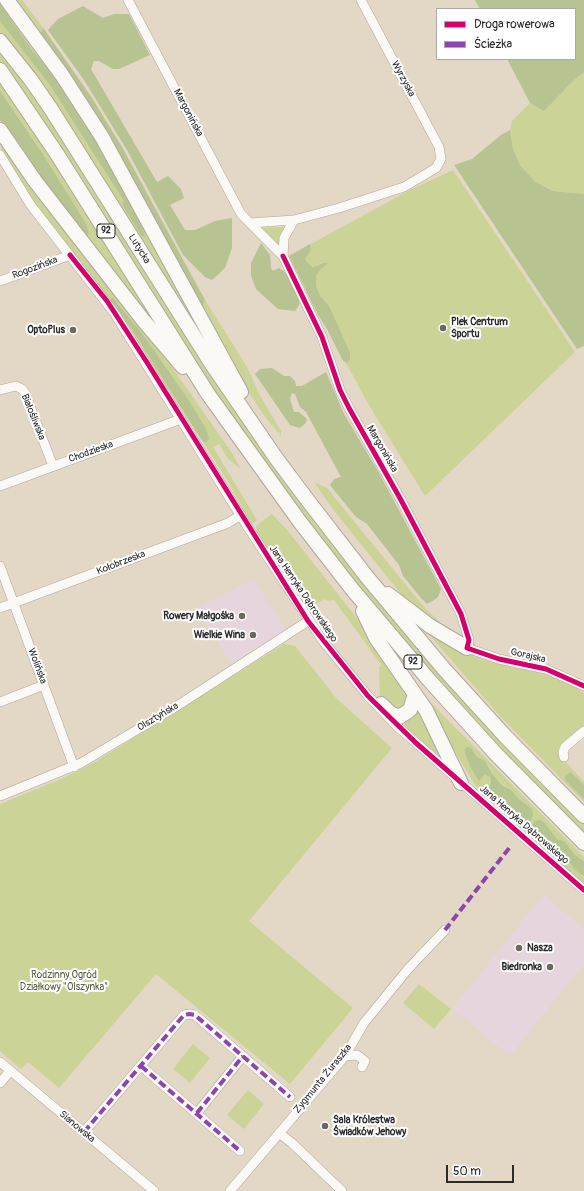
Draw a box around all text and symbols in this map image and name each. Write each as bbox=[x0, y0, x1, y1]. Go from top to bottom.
legend bbox=[436, 8, 576, 60]
text: Droga rowerowa bbox=[474, 17, 555, 32]
text: Ścieżka bbox=[474, 37, 512, 52]
street label: Wyrzyska bbox=[389, 59, 417, 99]
street label: Margonińska bbox=[170, 87, 206, 139]
road number: 92 bbox=[97, 224, 115, 238]
street label: Lutycka bbox=[125, 232, 153, 266]
street label: Rogozińska bbox=[11, 254, 59, 282]
place label: Plek Centrum Sportu bbox=[451, 316, 508, 340]
marker: Plek Centrum Sportu bbox=[438, 323, 448, 333]
place label: OptoPlus bbox=[27, 324, 65, 336]
marker: OptoPlus bbox=[68, 325, 78, 335]
street label: Białośliwska bbox=[18, 392, 48, 442]
street label: Margonińska bbox=[364, 423, 400, 475]
street label: Chodzieska bbox=[67, 438, 115, 466]
street label: Jana Henryka Dąbrowskiego bbox=[266, 543, 340, 645]
street label: Kołobrzeska bbox=[95, 548, 147, 578]
place label: Rowery Małgośka bbox=[163, 610, 234, 622]
marker: Rowery Małgośka bbox=[237, 611, 247, 621]
place label: Wielkie Wina bbox=[194, 629, 245, 641]
marker: Wielkie Wina bbox=[248, 630, 258, 640]
street label: Gorajska bbox=[509, 646, 547, 666]
street label: Wolińska bbox=[25, 647, 49, 685]
road number: 92 bbox=[404, 655, 422, 669]
street label: Olsztyńska bbox=[135, 700, 181, 734]
street label: Jana Henryka Dąbrowskiego bbox=[477, 783, 571, 867]
place label: Nasza bbox=[527, 942, 553, 954]
marker: Nasza bbox=[514, 943, 524, 953]
place label: Biedronka bbox=[502, 961, 542, 973]
marker: Biedronka bbox=[545, 962, 555, 972]
park label: Rodzinny Ogród Działkowy "Olszynka" bbox=[20, 969, 108, 992]
street label: Zygmunta Żuraszka bbox=[291, 1042, 355, 1116]
street label: Sianowska bbox=[57, 1109, 97, 1145]
place label: Sala Królestwa Świadków Jehowy bbox=[333, 1114, 406, 1138]
marker: Sala Królestwa Świadków Jehowy bbox=[320, 1121, 330, 1131]
scale bar bbox=[448, 1157, 516, 1183]
text: 50 m bbox=[453, 1164, 481, 1179]

